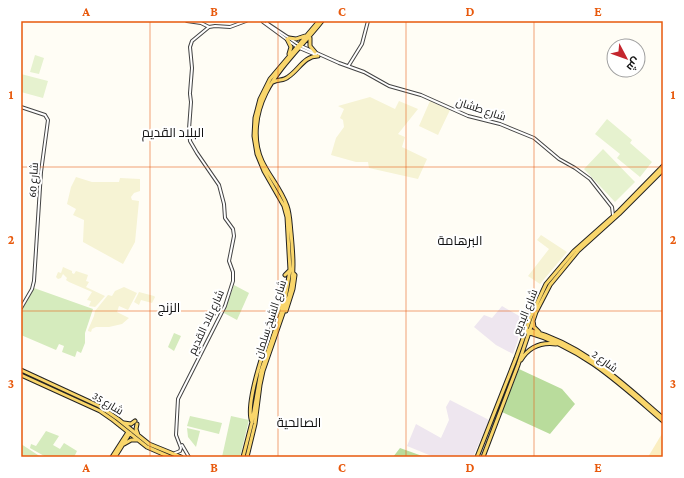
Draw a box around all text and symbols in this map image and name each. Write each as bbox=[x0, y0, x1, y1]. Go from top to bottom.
text: A bbox=[81, 4, 90, 19]
text: B bbox=[210, 4, 218, 19]
text: C bbox=[338, 4, 346, 19]
text: D bbox=[466, 4, 475, 19]
text: E bbox=[594, 4, 602, 19]
north arrow bbox=[606, 38, 646, 78]
text: ش bbox=[624, 55, 643, 74]
text: 1 bbox=[9, 87, 14, 102]
text: 1 bbox=[671, 87, 676, 102]
street label: شارع طشان bbox=[454, 95, 507, 125]
district label: البلاد القديم bbox=[142, 125, 204, 142]
street label: شارع 60 bbox=[26, 162, 42, 198]
text: 2 bbox=[8, 232, 15, 247]
text: 2 bbox=[670, 232, 677, 247]
district label: البرهامة bbox=[438, 233, 482, 248]
street label: شارع الشيخ سلمان bbox=[252, 278, 290, 360]
street label: شارع البديع bbox=[510, 287, 541, 337]
street label: شارع بلاد القديم bbox=[186, 288, 228, 357]
district label: الزنج bbox=[158, 300, 180, 316]
street label: شارع 2 bbox=[589, 348, 620, 376]
text: 3 bbox=[8, 376, 14, 391]
text: 3 bbox=[670, 376, 676, 391]
street label: شارع 35 bbox=[89, 389, 126, 419]
district label: الصالحية bbox=[277, 415, 321, 430]
text: A bbox=[81, 460, 90, 475]
text: B bbox=[210, 460, 218, 475]
text: C bbox=[338, 460, 346, 475]
text: D bbox=[466, 460, 475, 475]
text: E bbox=[594, 460, 602, 475]

